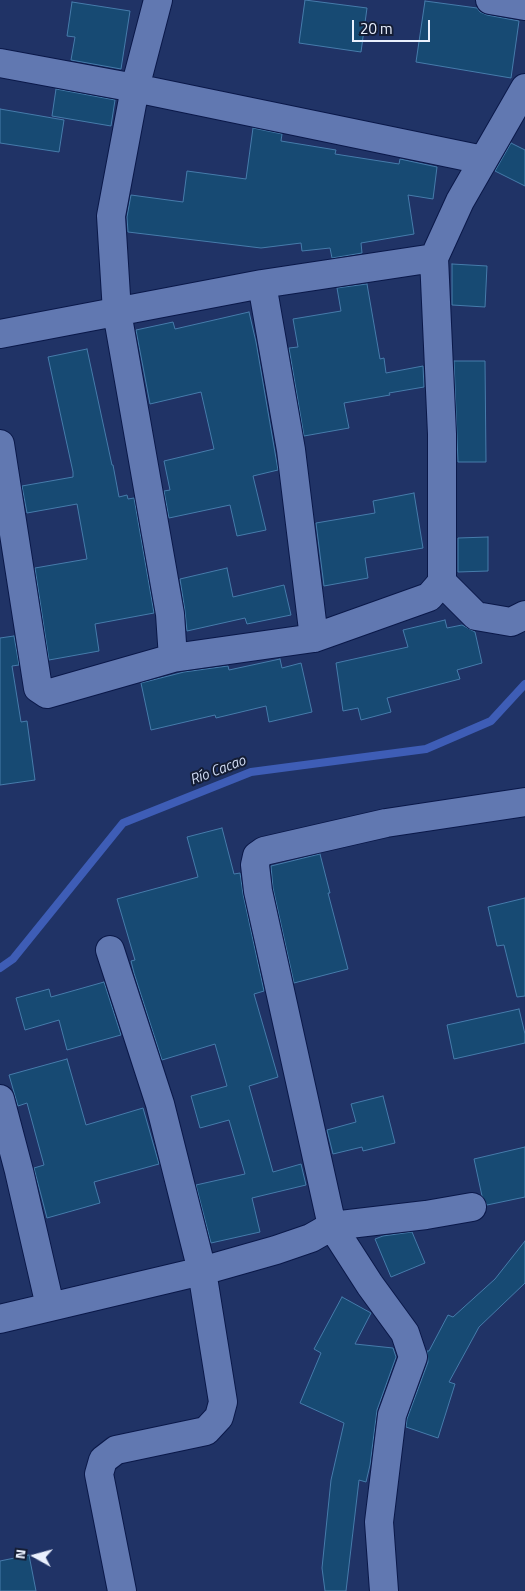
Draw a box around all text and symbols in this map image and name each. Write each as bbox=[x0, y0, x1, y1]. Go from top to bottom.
scale bar bbox=[355, 10, 432, 42]
text: 20 m bbox=[360, 17, 393, 40]
water label: Río Cacao bbox=[188, 752, 248, 790]
north arrow bbox=[10, 1531, 60, 1581]
text: N bbox=[9, 1548, 31, 1560]

